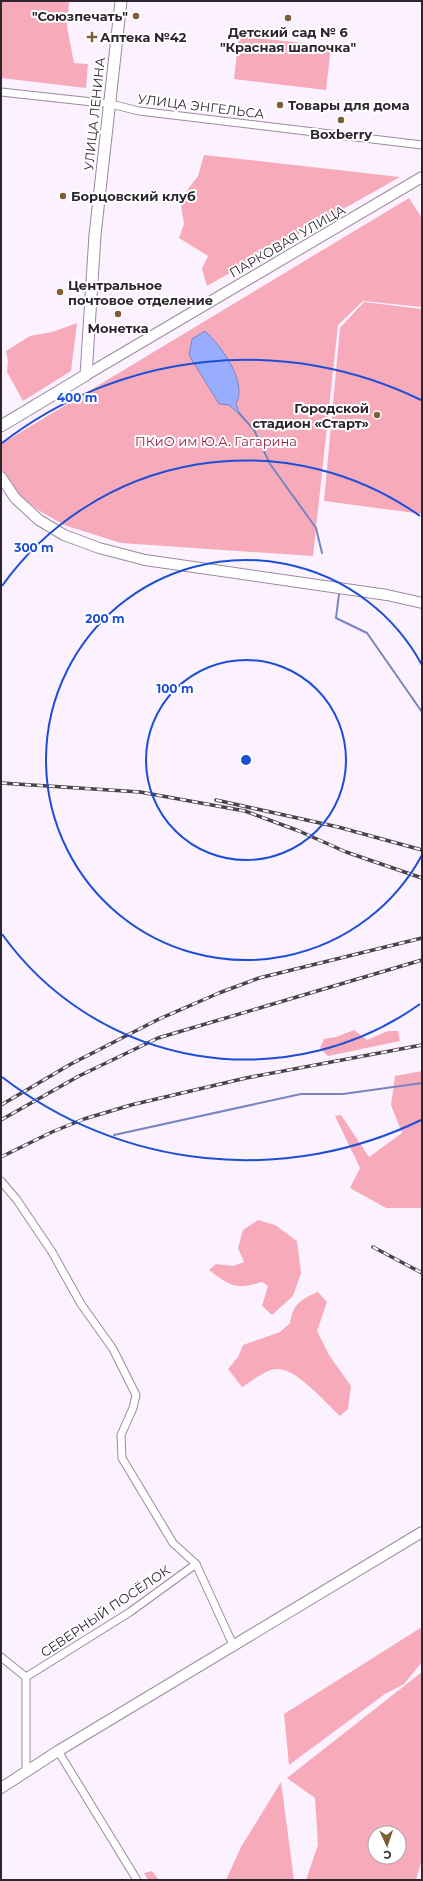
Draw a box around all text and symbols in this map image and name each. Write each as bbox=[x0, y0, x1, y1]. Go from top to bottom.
place label: "Союзпечать" bbox=[32, 8, 128, 24]
marker: "Союзпечать" bbox=[131, 11, 141, 21]
marker: Детский сад № 6 "Красная шапочка" bbox=[283, 13, 293, 23]
place label: Детский сад № 6 "Красная шапочка" bbox=[220, 24, 356, 55]
place label: Аптека №42 bbox=[100, 29, 187, 45]
marker: Аптека №42 bbox=[87, 32, 97, 42]
street label: УЛИЦА ЛЕНИНА bbox=[80, 56, 108, 171]
street label: УЛИЦА ЭНГЕЛЬСА bbox=[137, 90, 265, 122]
place label: Товары для дома bbox=[288, 97, 410, 113]
marker: Товары для дома bbox=[275, 100, 285, 110]
marker: Boxberry bbox=[336, 115, 346, 125]
place label: Boxberry bbox=[310, 126, 372, 142]
place label: Борцовский клуб bbox=[71, 188, 196, 204]
marker: Борцовский клуб bbox=[58, 191, 68, 201]
street label: ПАРКОВАЯ УЛИЦА bbox=[226, 201, 348, 281]
place label: Центральное почтовое отделение bbox=[68, 277, 213, 308]
marker: Центральное почтовое отделение bbox=[55, 287, 65, 297]
marker: Монетка bbox=[113, 309, 123, 319]
place label: Монетка bbox=[87, 320, 149, 336]
text: 400 m bbox=[57, 390, 97, 405]
place label: Городской стадион «Старт» bbox=[252, 400, 369, 431]
marker: Городской стадион «Старт» bbox=[372, 410, 382, 420]
park label: ПКиО им Ю.А. Гагарина bbox=[135, 433, 297, 449]
text: 300 m bbox=[13, 540, 54, 555]
text: 200 m bbox=[85, 611, 125, 626]
text: 100 m bbox=[157, 681, 193, 696]
centre of rings bbox=[239, 753, 253, 767]
street label: СЕВЕРНЫЙ ПОСЁЛОК bbox=[37, 1562, 173, 1660]
north arrow bbox=[367, 1825, 407, 1865]
text: С bbox=[383, 1848, 392, 1862]

